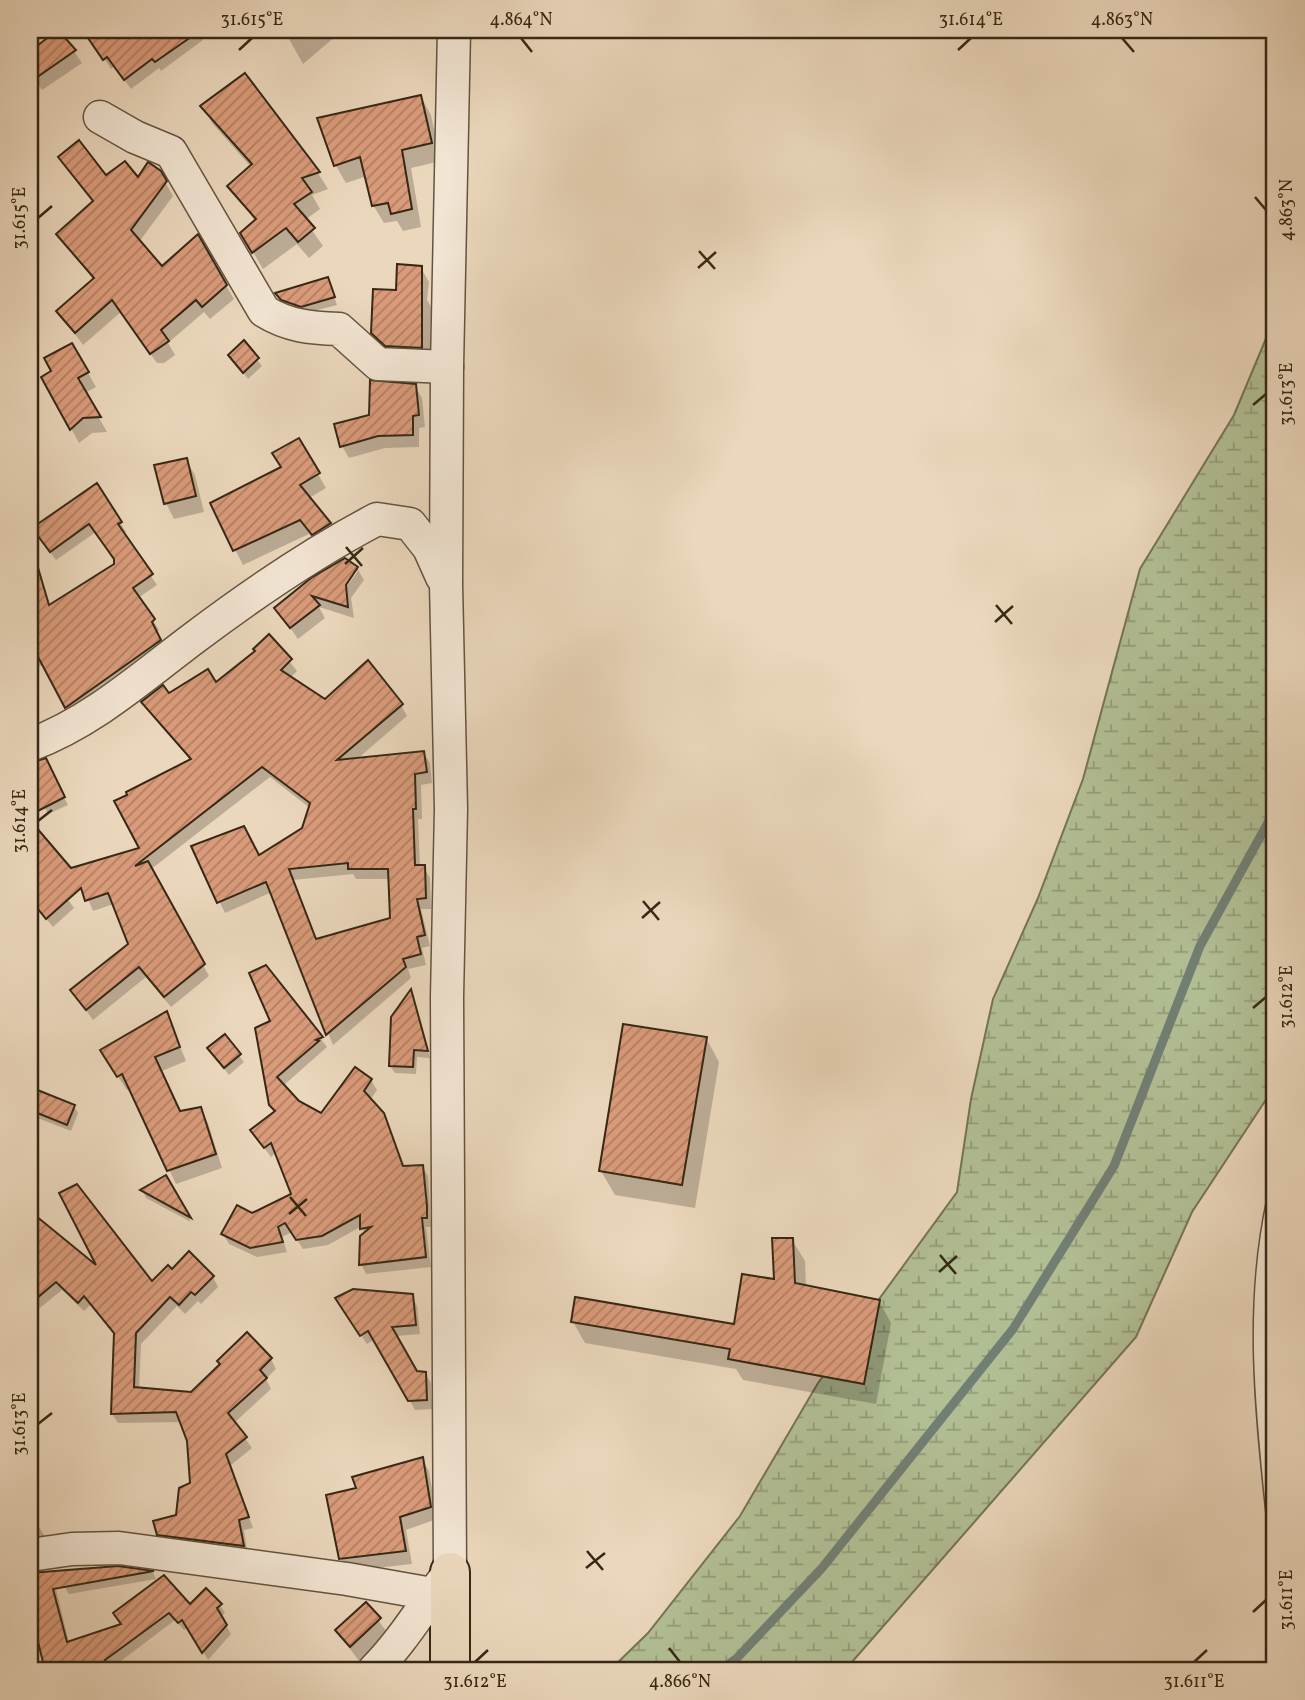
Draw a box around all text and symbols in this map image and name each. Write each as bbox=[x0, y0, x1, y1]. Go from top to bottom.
text: 31.615°E bbox=[221, 8, 284, 33]
text: 4.864°N bbox=[490, 8, 553, 33]
text: 31.614°E bbox=[939, 8, 1003, 33]
text: 4.863°N bbox=[1091, 8, 1153, 33]
text: 4.863°N bbox=[1275, 179, 1300, 241]
text: 31.615°E bbox=[8, 186, 33, 249]
text: 31.613°E bbox=[1275, 362, 1300, 426]
text: 31.614°E bbox=[8, 789, 33, 853]
text: 31.612°E bbox=[1275, 965, 1300, 1029]
text: 31.613°E bbox=[8, 1392, 33, 1456]
text: 31.611°E bbox=[1275, 1569, 1300, 1631]
text: 31.612°E bbox=[443, 1670, 507, 1695]
text: 4.866°N bbox=[649, 1670, 711, 1695]
text: 31.611°E bbox=[1163, 1670, 1225, 1695]

